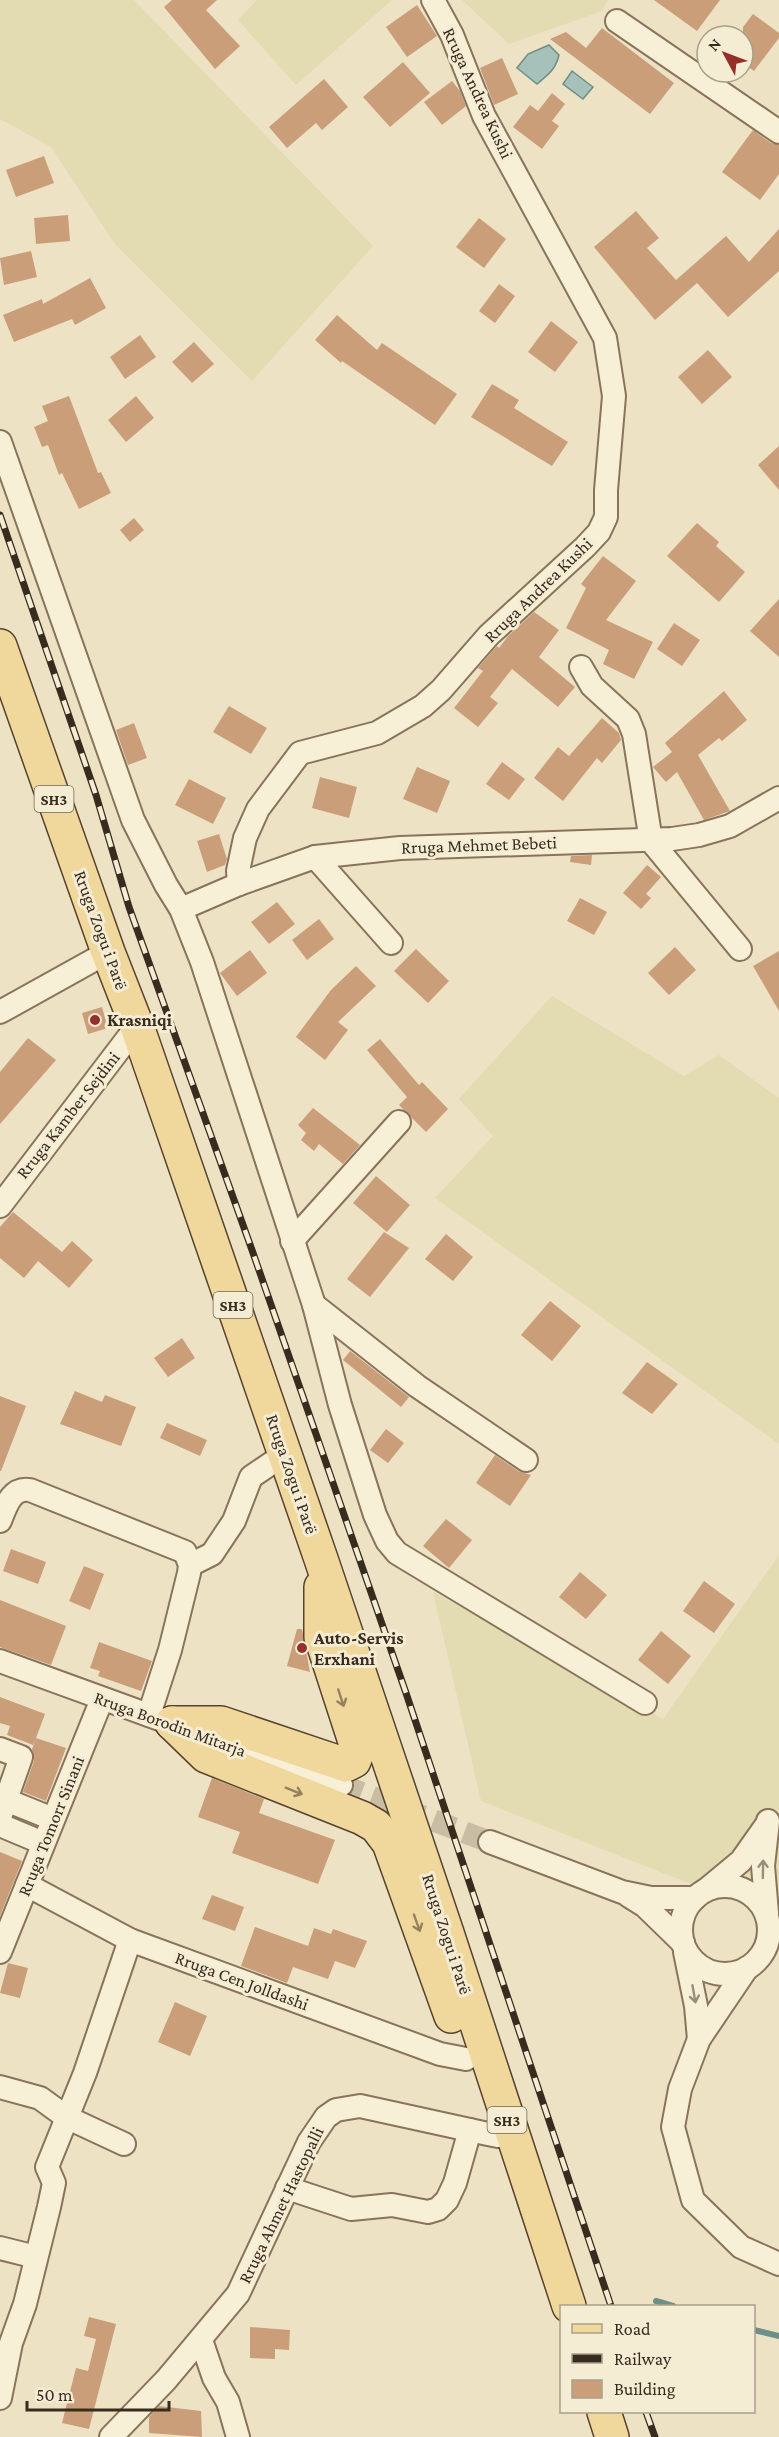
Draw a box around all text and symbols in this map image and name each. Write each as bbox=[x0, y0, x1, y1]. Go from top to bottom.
street label: Rruga Andrea Kushi bbox=[439, 24, 517, 162]
north arrow bbox=[695, 24, 755, 84]
text: N bbox=[704, 35, 724, 54]
street label: Rruga Andrea Kushi bbox=[480, 533, 596, 647]
road number: SH3 bbox=[34, 786, 74, 812]
street label: Rruga Mehmet Bebeti bbox=[401, 832, 558, 858]
street label: Rruga Zogu i Parë bbox=[70, 868, 132, 992]
place label: Krasniqi bbox=[107, 1010, 173, 1030]
marker: Krasniqi bbox=[88, 1013, 102, 1027]
street label: Rruga Kamber Sejdini bbox=[12, 1047, 125, 1183]
road number: SH3 bbox=[214, 1292, 252, 1318]
street label: Rruga Zogu i Parë bbox=[262, 1412, 322, 1537]
place label: Auto-Servis Erxhani bbox=[313, 1628, 404, 1669]
marker: Auto-Servis Erxhani bbox=[295, 1641, 309, 1655]
street label: Rruga Borodin Mitarja bbox=[91, 1687, 249, 1762]
one-way arrow bbox=[336, 1688, 347, 1707]
street label: Rruga Tomorr Sinani bbox=[14, 1753, 88, 1899]
one-way arrow bbox=[285, 1786, 303, 1797]
one-way arrow bbox=[757, 1860, 769, 1880]
street label: Rruga Zogu i Parë bbox=[418, 1871, 476, 1997]
one-way arrow bbox=[413, 1913, 424, 1932]
street label: Rruga Cen Jolldashi bbox=[172, 1948, 312, 2015]
one-way arrow bbox=[689, 1983, 700, 2003]
road number: SH3 bbox=[488, 2107, 526, 2133]
street label: Rruga Ahmet Hastopalli bbox=[234, 2123, 328, 2287]
legend bbox=[560, 2305, 755, 2413]
text: Road bbox=[614, 2319, 651, 2339]
text: Railway bbox=[614, 2349, 672, 2369]
scale bar bbox=[27, 2374, 170, 2412]
text: Building bbox=[614, 2379, 676, 2399]
text: 50 m bbox=[36, 2385, 73, 2405]

